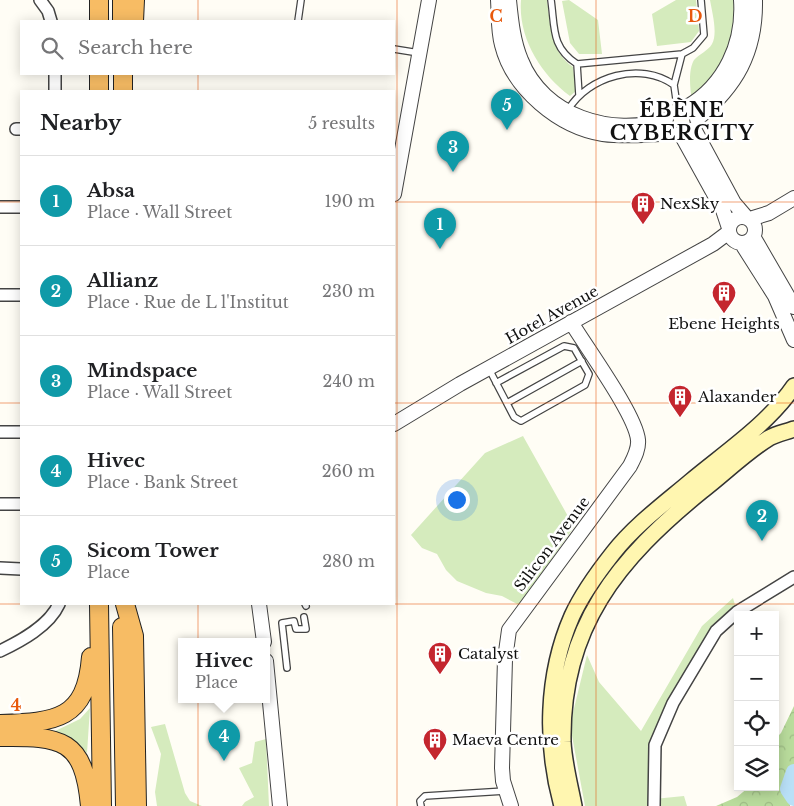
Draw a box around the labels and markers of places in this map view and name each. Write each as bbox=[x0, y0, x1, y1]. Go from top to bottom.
pin: 5 bbox=[491, 89, 523, 130]
pin: 3 bbox=[437, 131, 469, 172]
building icon: NexSky bbox=[630, 191, 656, 225]
place label: NexSky bbox=[660, 194, 720, 213]
pin: 1 bbox=[424, 208, 456, 249]
building icon: Ebene Heights bbox=[711, 280, 737, 314]
place label: Ebene Heights bbox=[668, 314, 780, 333]
building icon: Alaxander bbox=[667, 384, 693, 418]
place label: Alaxander bbox=[697, 387, 777, 406]
pin: 2 bbox=[746, 500, 778, 541]
building icon: Catalyst bbox=[427, 641, 453, 675]
place label: Catalyst bbox=[458, 644, 519, 663]
pin: 4 bbox=[208, 720, 240, 761]
building icon: Maeva Centre bbox=[422, 727, 448, 761]
place label: Maeva Centre bbox=[452, 730, 559, 749]

